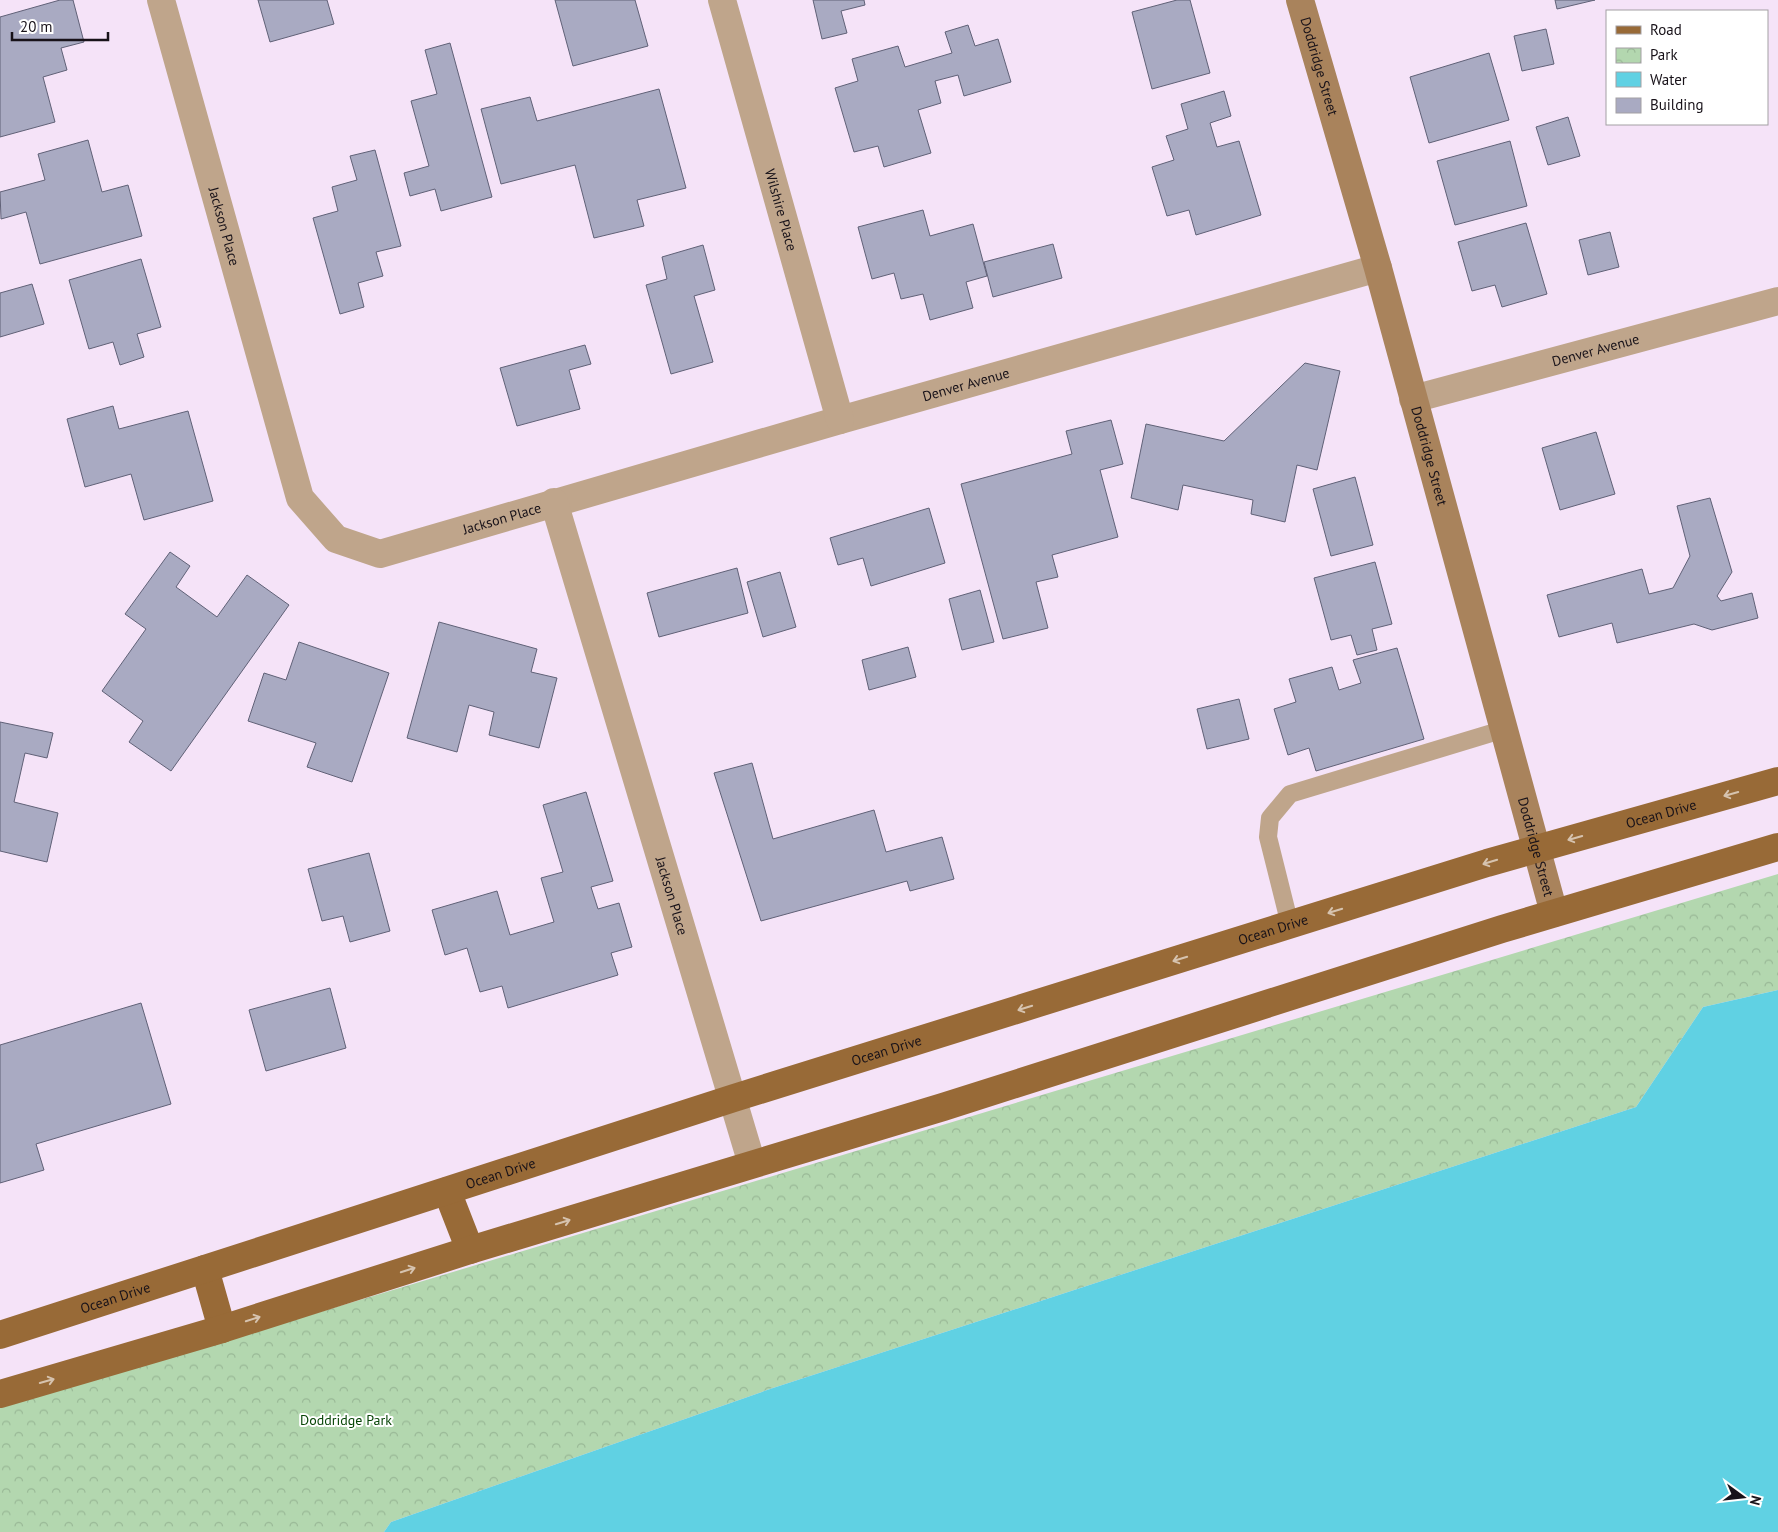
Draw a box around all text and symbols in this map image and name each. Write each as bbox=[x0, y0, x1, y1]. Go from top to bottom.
scale bar bbox=[12, 10, 109, 42]
legend bbox=[1606, 10, 1768, 125]
street label: Doddridge Street bbox=[1296, 15, 1342, 118]
text: 20 m bbox=[20, 17, 53, 36]
text: Road bbox=[1650, 20, 1682, 39]
text: Park bbox=[1650, 45, 1678, 64]
text: Water bbox=[1650, 70, 1687, 89]
text: Building bbox=[1650, 95, 1704, 114]
street label: Wilshire Place bbox=[761, 167, 801, 253]
street label: Jackson Place bbox=[204, 184, 244, 268]
street label: Denver Avenue bbox=[1550, 330, 1641, 370]
street label: Denver Avenue bbox=[920, 364, 1011, 405]
street label: Doddridge Street bbox=[1407, 404, 1451, 508]
street label: Jackson Place bbox=[460, 499, 543, 539]
one-way arrow bbox=[1723, 789, 1739, 799]
street label: Doddridge Street bbox=[1514, 795, 1558, 899]
street label: Ocean Drive bbox=[1624, 795, 1698, 832]
one-way arrow bbox=[1567, 833, 1583, 843]
street label: Jackson Place bbox=[651, 853, 692, 937]
one-way arrow bbox=[1483, 858, 1499, 868]
one-way arrow bbox=[1328, 906, 1344, 916]
street label: Ocean Drive bbox=[1236, 910, 1310, 949]
one-way arrow bbox=[1173, 955, 1189, 965]
one-way arrow bbox=[1017, 1003, 1033, 1013]
street label: Ocean Drive bbox=[849, 1031, 924, 1070]
street label: Ocean Drive bbox=[463, 1154, 538, 1193]
one-way arrow bbox=[554, 1216, 570, 1226]
one-way arrow bbox=[399, 1264, 415, 1274]
street label: Ocean Drive bbox=[78, 1278, 152, 1318]
one-way arrow bbox=[244, 1314, 260, 1323]
one-way arrow bbox=[38, 1375, 54, 1385]
park label: Doddridge Park bbox=[300, 1411, 392, 1429]
north arrow bbox=[1718, 1472, 1768, 1522]
text: N bbox=[1746, 1494, 1765, 1507]

